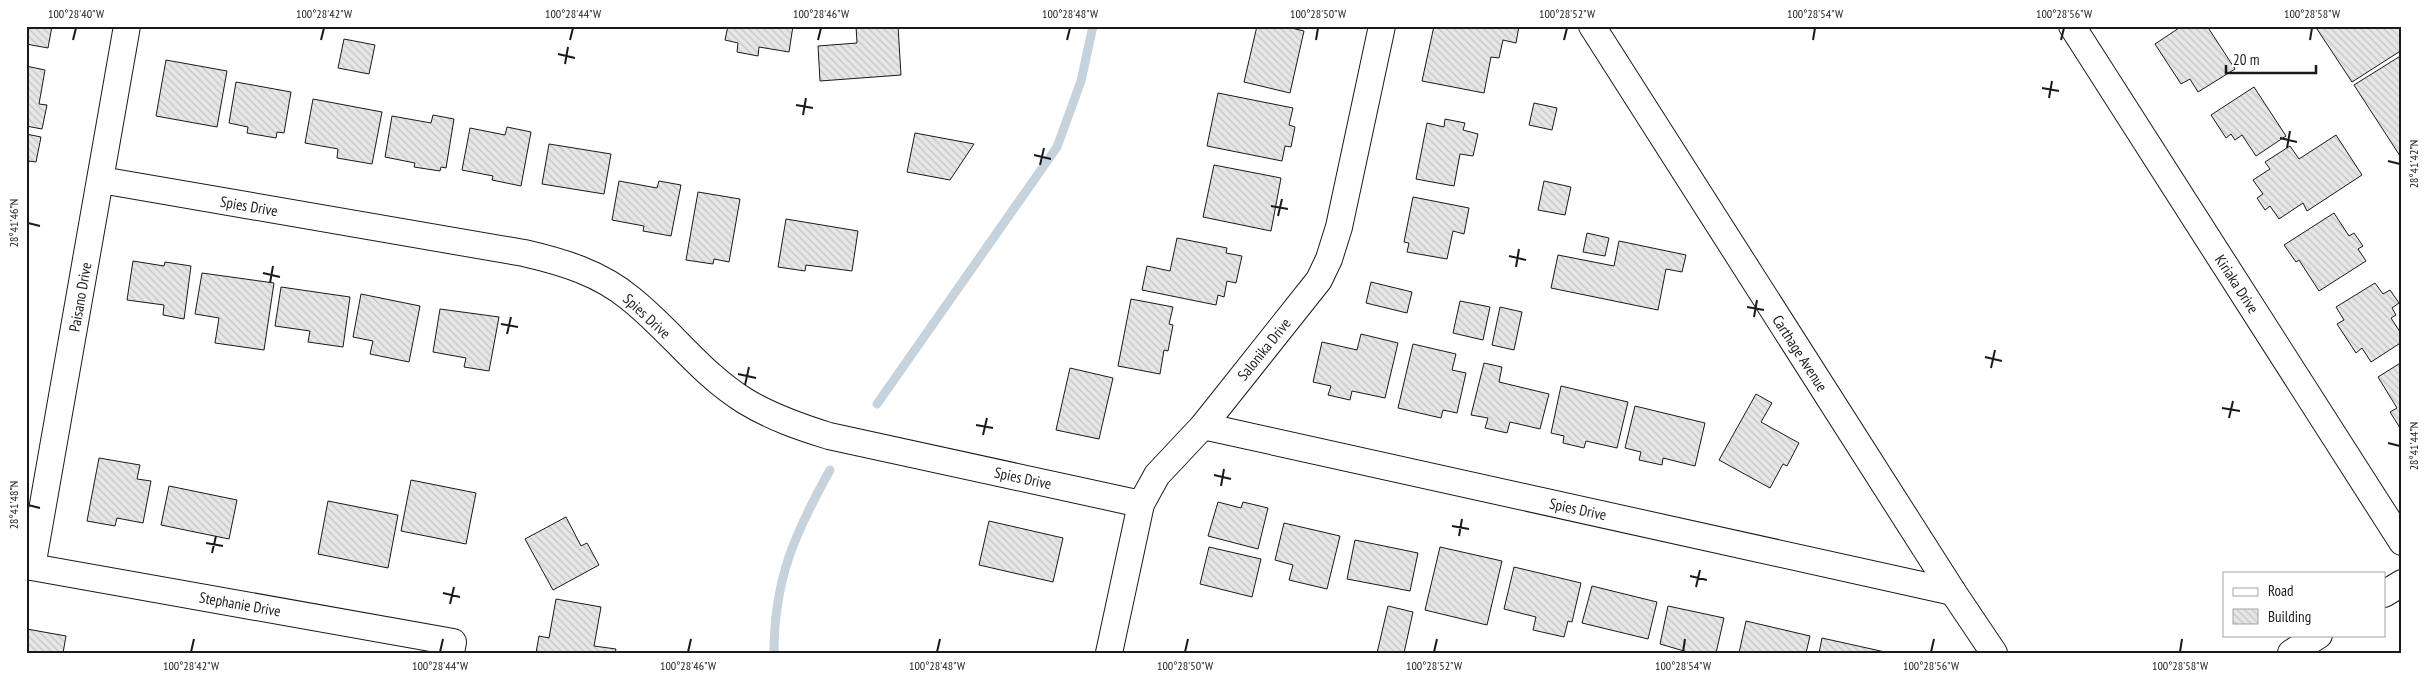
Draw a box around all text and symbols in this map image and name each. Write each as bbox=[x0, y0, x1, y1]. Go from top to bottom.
text: 100°28'40"W bbox=[48, 6, 104, 21]
text: 100°28'42"W bbox=[296, 6, 352, 21]
text: 100°28'44"W bbox=[545, 6, 601, 21]
text: 100°28'46"W bbox=[793, 6, 849, 21]
text: 100°28'48"W bbox=[1042, 6, 1098, 21]
text: 100°28'50"W bbox=[1290, 6, 1346, 21]
text: 100°28'52"W bbox=[1539, 6, 1595, 21]
text: 100°28'54"W bbox=[1787, 6, 1843, 21]
text: 100°28'56"W bbox=[2036, 6, 2092, 21]
text: 100°28'58"W bbox=[2284, 6, 2340, 21]
scale bar bbox=[2226, 42, 2316, 74]
text: 20 m bbox=[2233, 50, 2259, 69]
text: 28°41'42"N bbox=[2406, 140, 2421, 188]
street label: Spies Drive bbox=[219, 192, 279, 220]
text: 28°41'46"N bbox=[6, 199, 21, 247]
street label: Kiriaka Drive bbox=[2211, 251, 2263, 317]
street label: Paisano Drive bbox=[65, 261, 95, 333]
street label: Spies Drive bbox=[619, 289, 675, 343]
street label: Carthage Avenue bbox=[1768, 311, 1832, 395]
street label: Salonika Drive bbox=[1233, 314, 1295, 384]
text: 28°41'44"N bbox=[2406, 422, 2421, 470]
street label: Spies Drive bbox=[993, 463, 1053, 493]
text: 28°41'48"N bbox=[6, 481, 21, 529]
street label: Spies Drive bbox=[1548, 494, 1608, 524]
legend bbox=[2223, 572, 2386, 636]
text: Road bbox=[2268, 581, 2294, 600]
street label: Stephanie Drive bbox=[198, 588, 282, 620]
text: Building bbox=[2268, 607, 2311, 626]
text: 100°28'42"W bbox=[163, 658, 219, 673]
text: 100°28'44"W bbox=[412, 658, 468, 673]
text: 100°28'46"W bbox=[660, 658, 716, 673]
text: 100°28'48"W bbox=[909, 658, 965, 673]
text: 100°28'50"W bbox=[1157, 658, 1213, 673]
text: 100°28'52"W bbox=[1406, 658, 1462, 673]
text: 100°28'54"W bbox=[1655, 658, 1711, 673]
text: 100°28'56"W bbox=[1903, 658, 1959, 673]
text: 100°28'58"W bbox=[2152, 658, 2208, 673]

